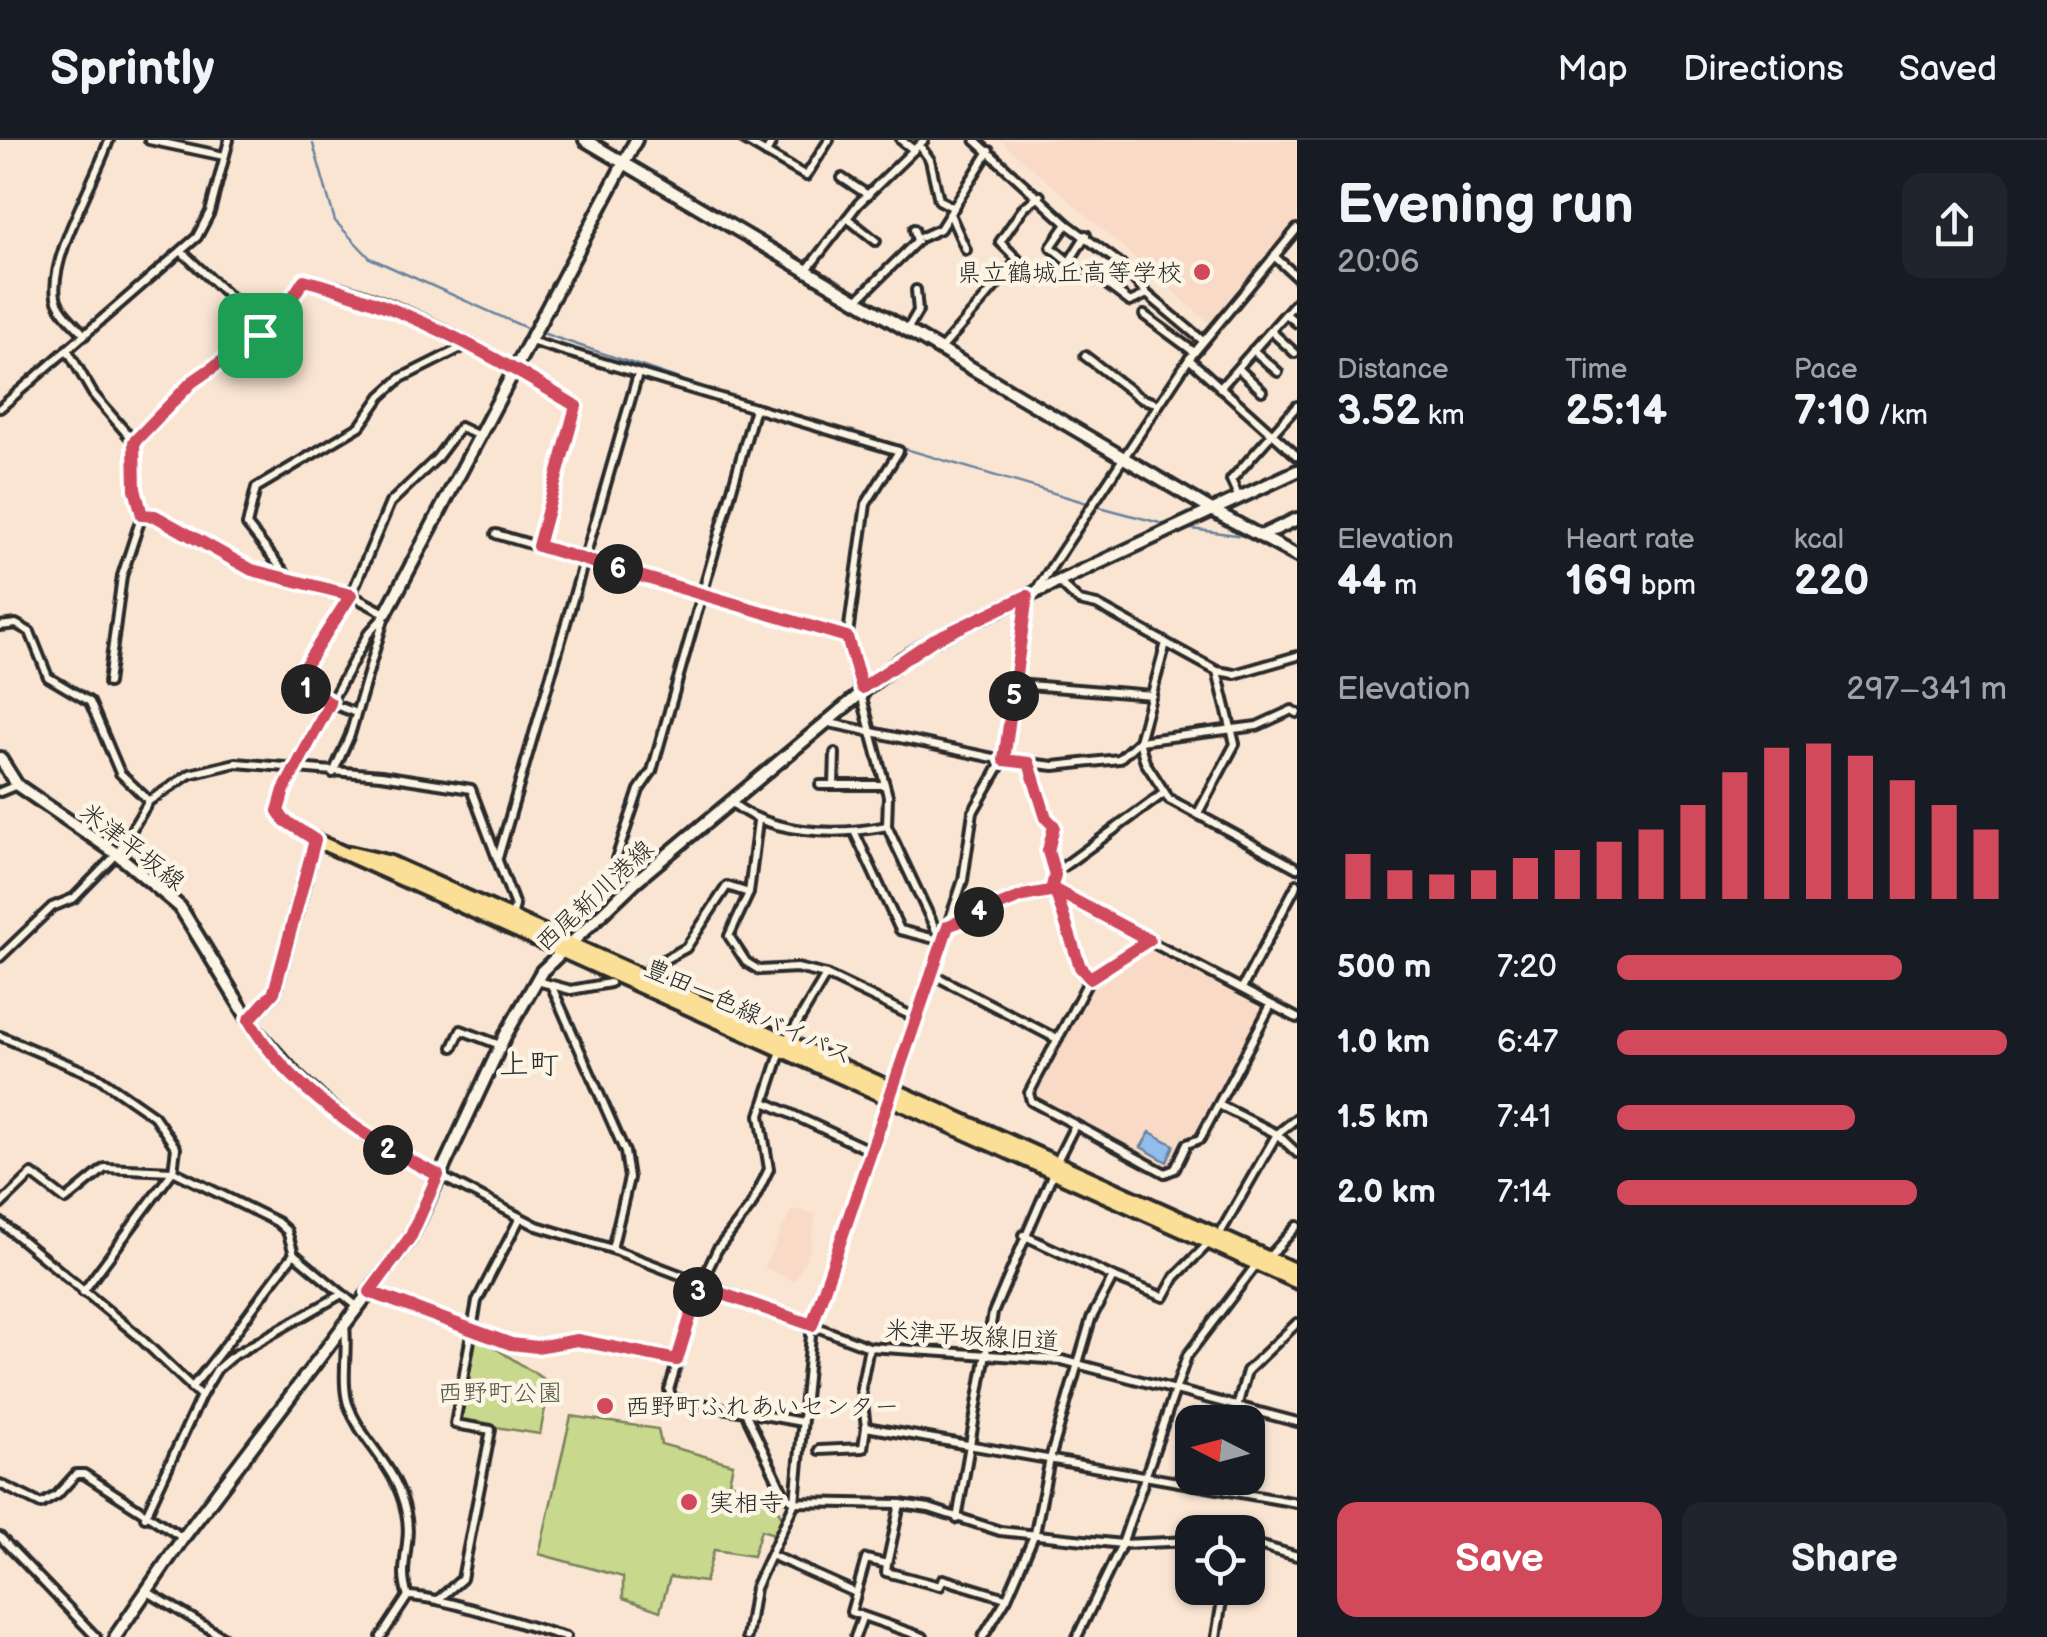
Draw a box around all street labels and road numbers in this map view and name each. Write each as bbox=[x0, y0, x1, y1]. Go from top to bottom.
street label: 米津平坂線 bbox=[73, 796, 191, 898]
street label: 西尾新川港線 bbox=[530, 834, 660, 959]
street label: 豊田一色線バイパス bbox=[640, 953, 857, 1072]
street label: 米津平坂線旧道 bbox=[884, 1315, 1060, 1358]

